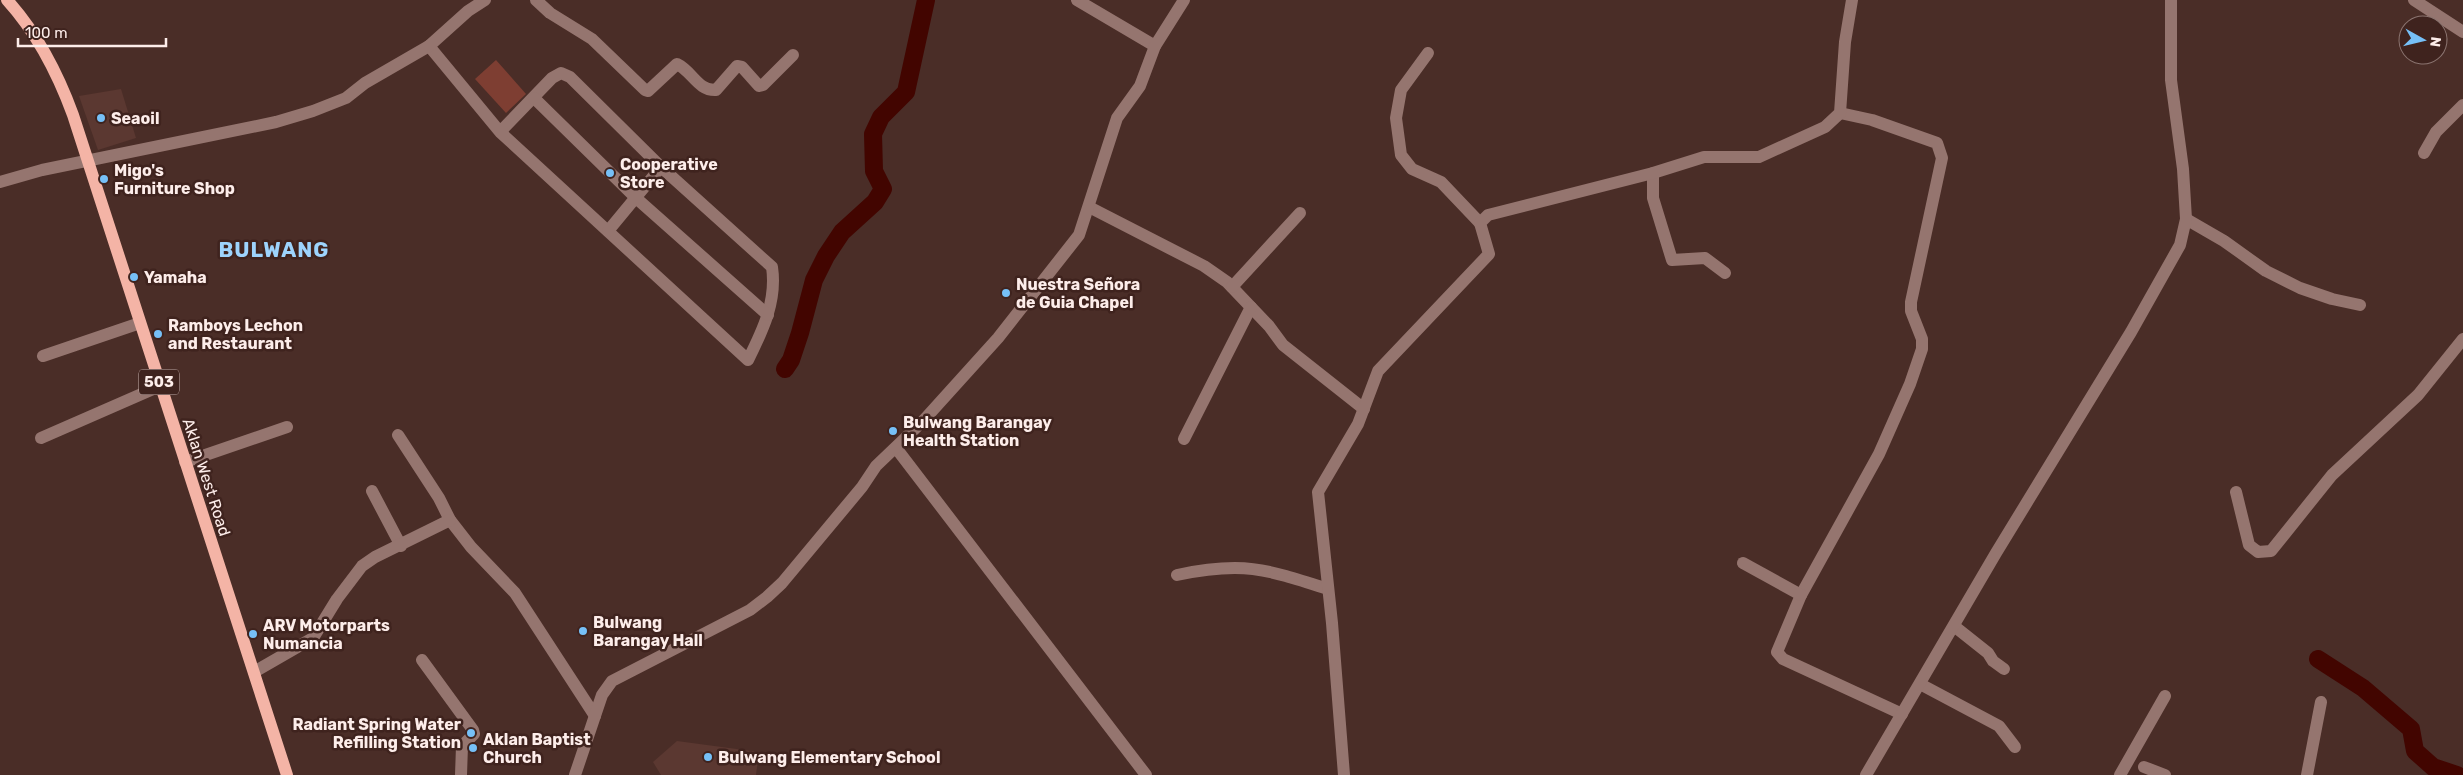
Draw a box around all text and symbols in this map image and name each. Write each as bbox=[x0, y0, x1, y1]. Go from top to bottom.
scale bar bbox=[18, 15, 165, 47]
north arrow bbox=[2398, 15, 2448, 65]
text: 100 m bbox=[25, 24, 67, 42]
text: N bbox=[2426, 36, 2444, 48]
place label: Seaoil bbox=[111, 109, 159, 128]
marker: Seaoil bbox=[95, 112, 107, 124]
place label: Cooperative Store bbox=[620, 155, 718, 192]
place label: Migo's Furniture Shop bbox=[114, 161, 235, 198]
marker: Cooperative Store bbox=[604, 167, 616, 179]
marker: Migo's Furniture Shop bbox=[98, 173, 110, 185]
district label: BULWANG bbox=[219, 237, 329, 262]
place label: Yamaha bbox=[144, 268, 207, 287]
marker: Yamaha bbox=[128, 271, 140, 283]
place label: Nuestra Señora de Guia Chapel bbox=[1016, 275, 1140, 312]
marker: Nuestra Señora de Guia Chapel bbox=[1000, 287, 1012, 299]
place label: Ramboys Lechon and Restaurant bbox=[168, 316, 303, 353]
marker: Ramboys Lechon and Restaurant bbox=[152, 328, 164, 340]
road number: 503 bbox=[139, 370, 179, 394]
place label: Bulwang Barangay Health Station bbox=[903, 413, 1052, 450]
street label: Aklan West Road bbox=[179, 416, 235, 538]
marker: Bulwang Barangay Health Station bbox=[887, 425, 899, 437]
place label: Bulwang Barangay Hall bbox=[593, 613, 703, 650]
place label: ARV Motorparts Numancia bbox=[263, 616, 390, 653]
marker: Bulwang Barangay Hall bbox=[577, 625, 589, 637]
marker: ARV Motorparts Numancia bbox=[247, 628, 259, 640]
place label: Radiant Spring Water Refilling Station bbox=[292, 715, 462, 752]
marker: Radiant Spring Water Refilling Station bbox=[465, 727, 477, 739]
place label: Aklan Baptist Church bbox=[483, 730, 591, 767]
marker: Aklan Baptist Church bbox=[467, 742, 479, 754]
place label: Bulwang Elementary School bbox=[718, 748, 940, 767]
marker: Bulwang Elementary School bbox=[702, 751, 714, 763]

